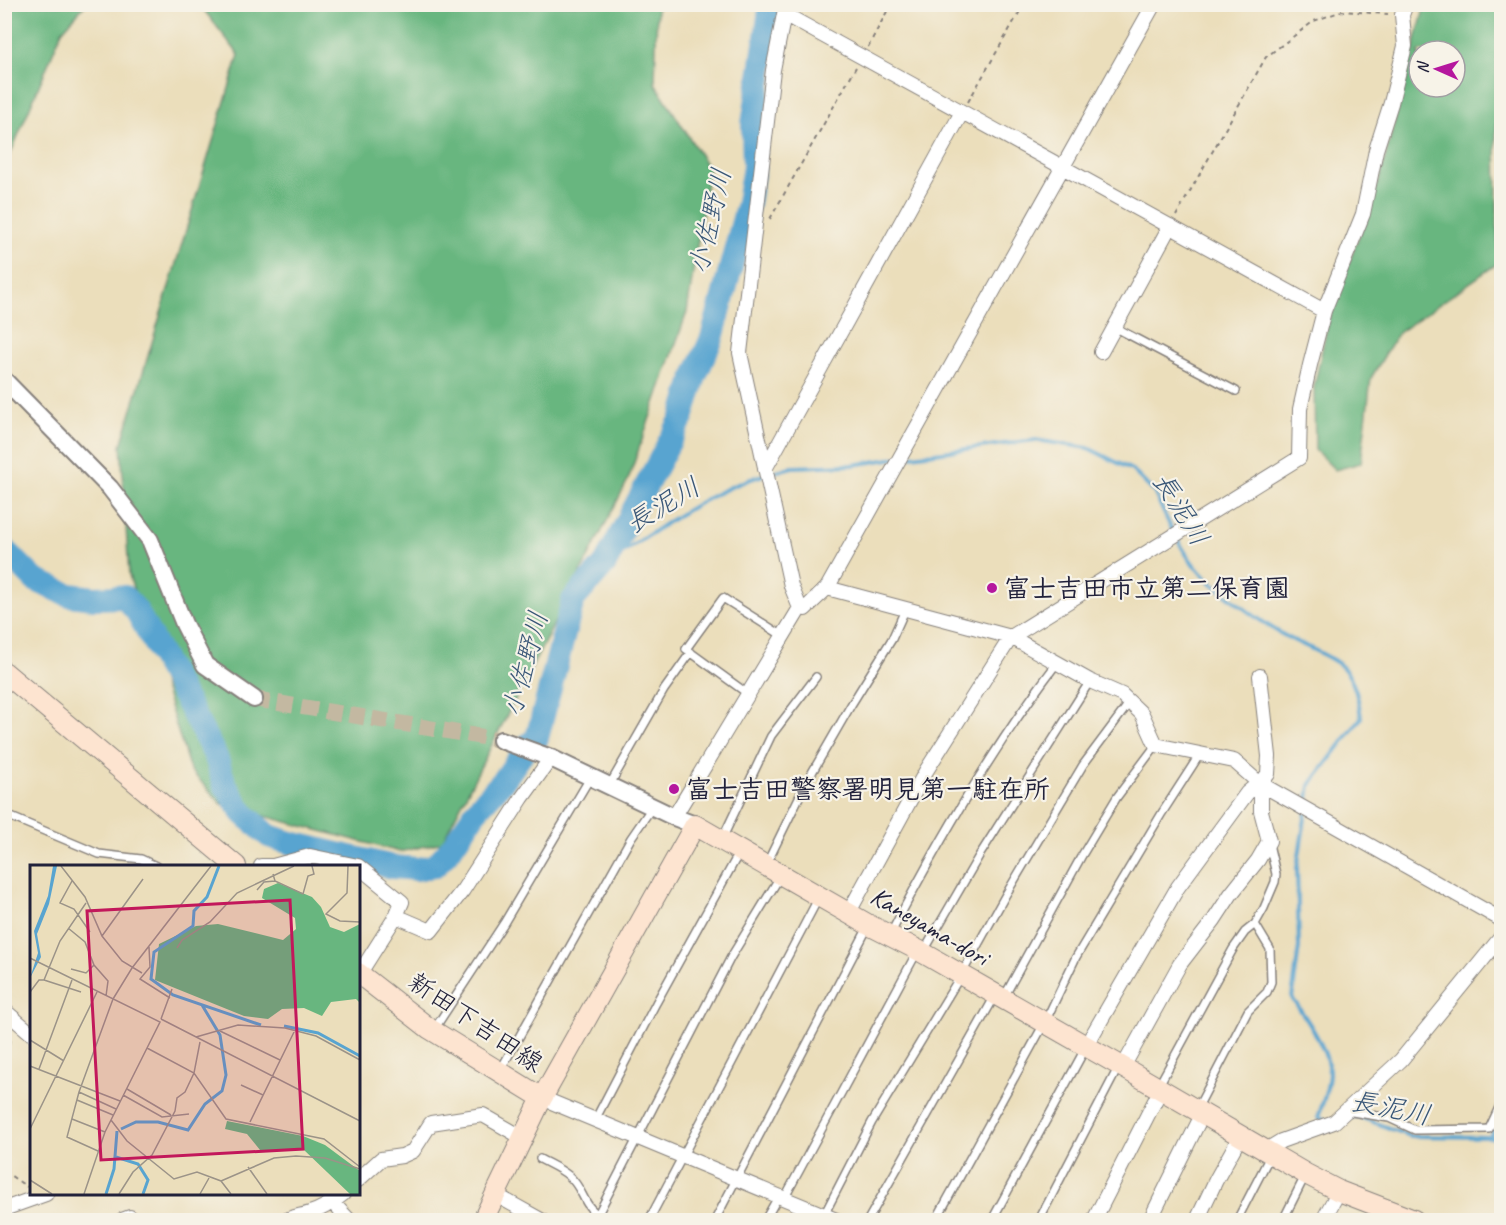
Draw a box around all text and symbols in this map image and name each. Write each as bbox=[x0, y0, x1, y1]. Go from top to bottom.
north arrow bbox=[1407, 39, 1467, 99]
text: N bbox=[1413, 60, 1433, 74]
water label: 小佐野川 bbox=[681, 165, 739, 277]
water label: 長泥川 bbox=[1145, 466, 1217, 552]
water label: 長泥川 bbox=[620, 470, 706, 540]
place label: 富士吉田市立第二保育園 bbox=[1004, 572, 1290, 605]
marker: 富士吉田市立第二保育園 bbox=[985, 581, 999, 595]
water label: 小佐野川 bbox=[495, 607, 555, 721]
place label: 富士吉田警察署明見第一駐在所 bbox=[686, 773, 1050, 806]
marker: 富士吉田警察署明見第一駐在所 bbox=[667, 782, 681, 796]
inset map bbox=[30, 865, 360, 1195]
street label: Kaneyama-dori bbox=[865, 879, 997, 975]
street label: 新田下吉田線 bbox=[402, 965, 550, 1080]
water label: 長泥川 bbox=[1348, 1084, 1434, 1132]

